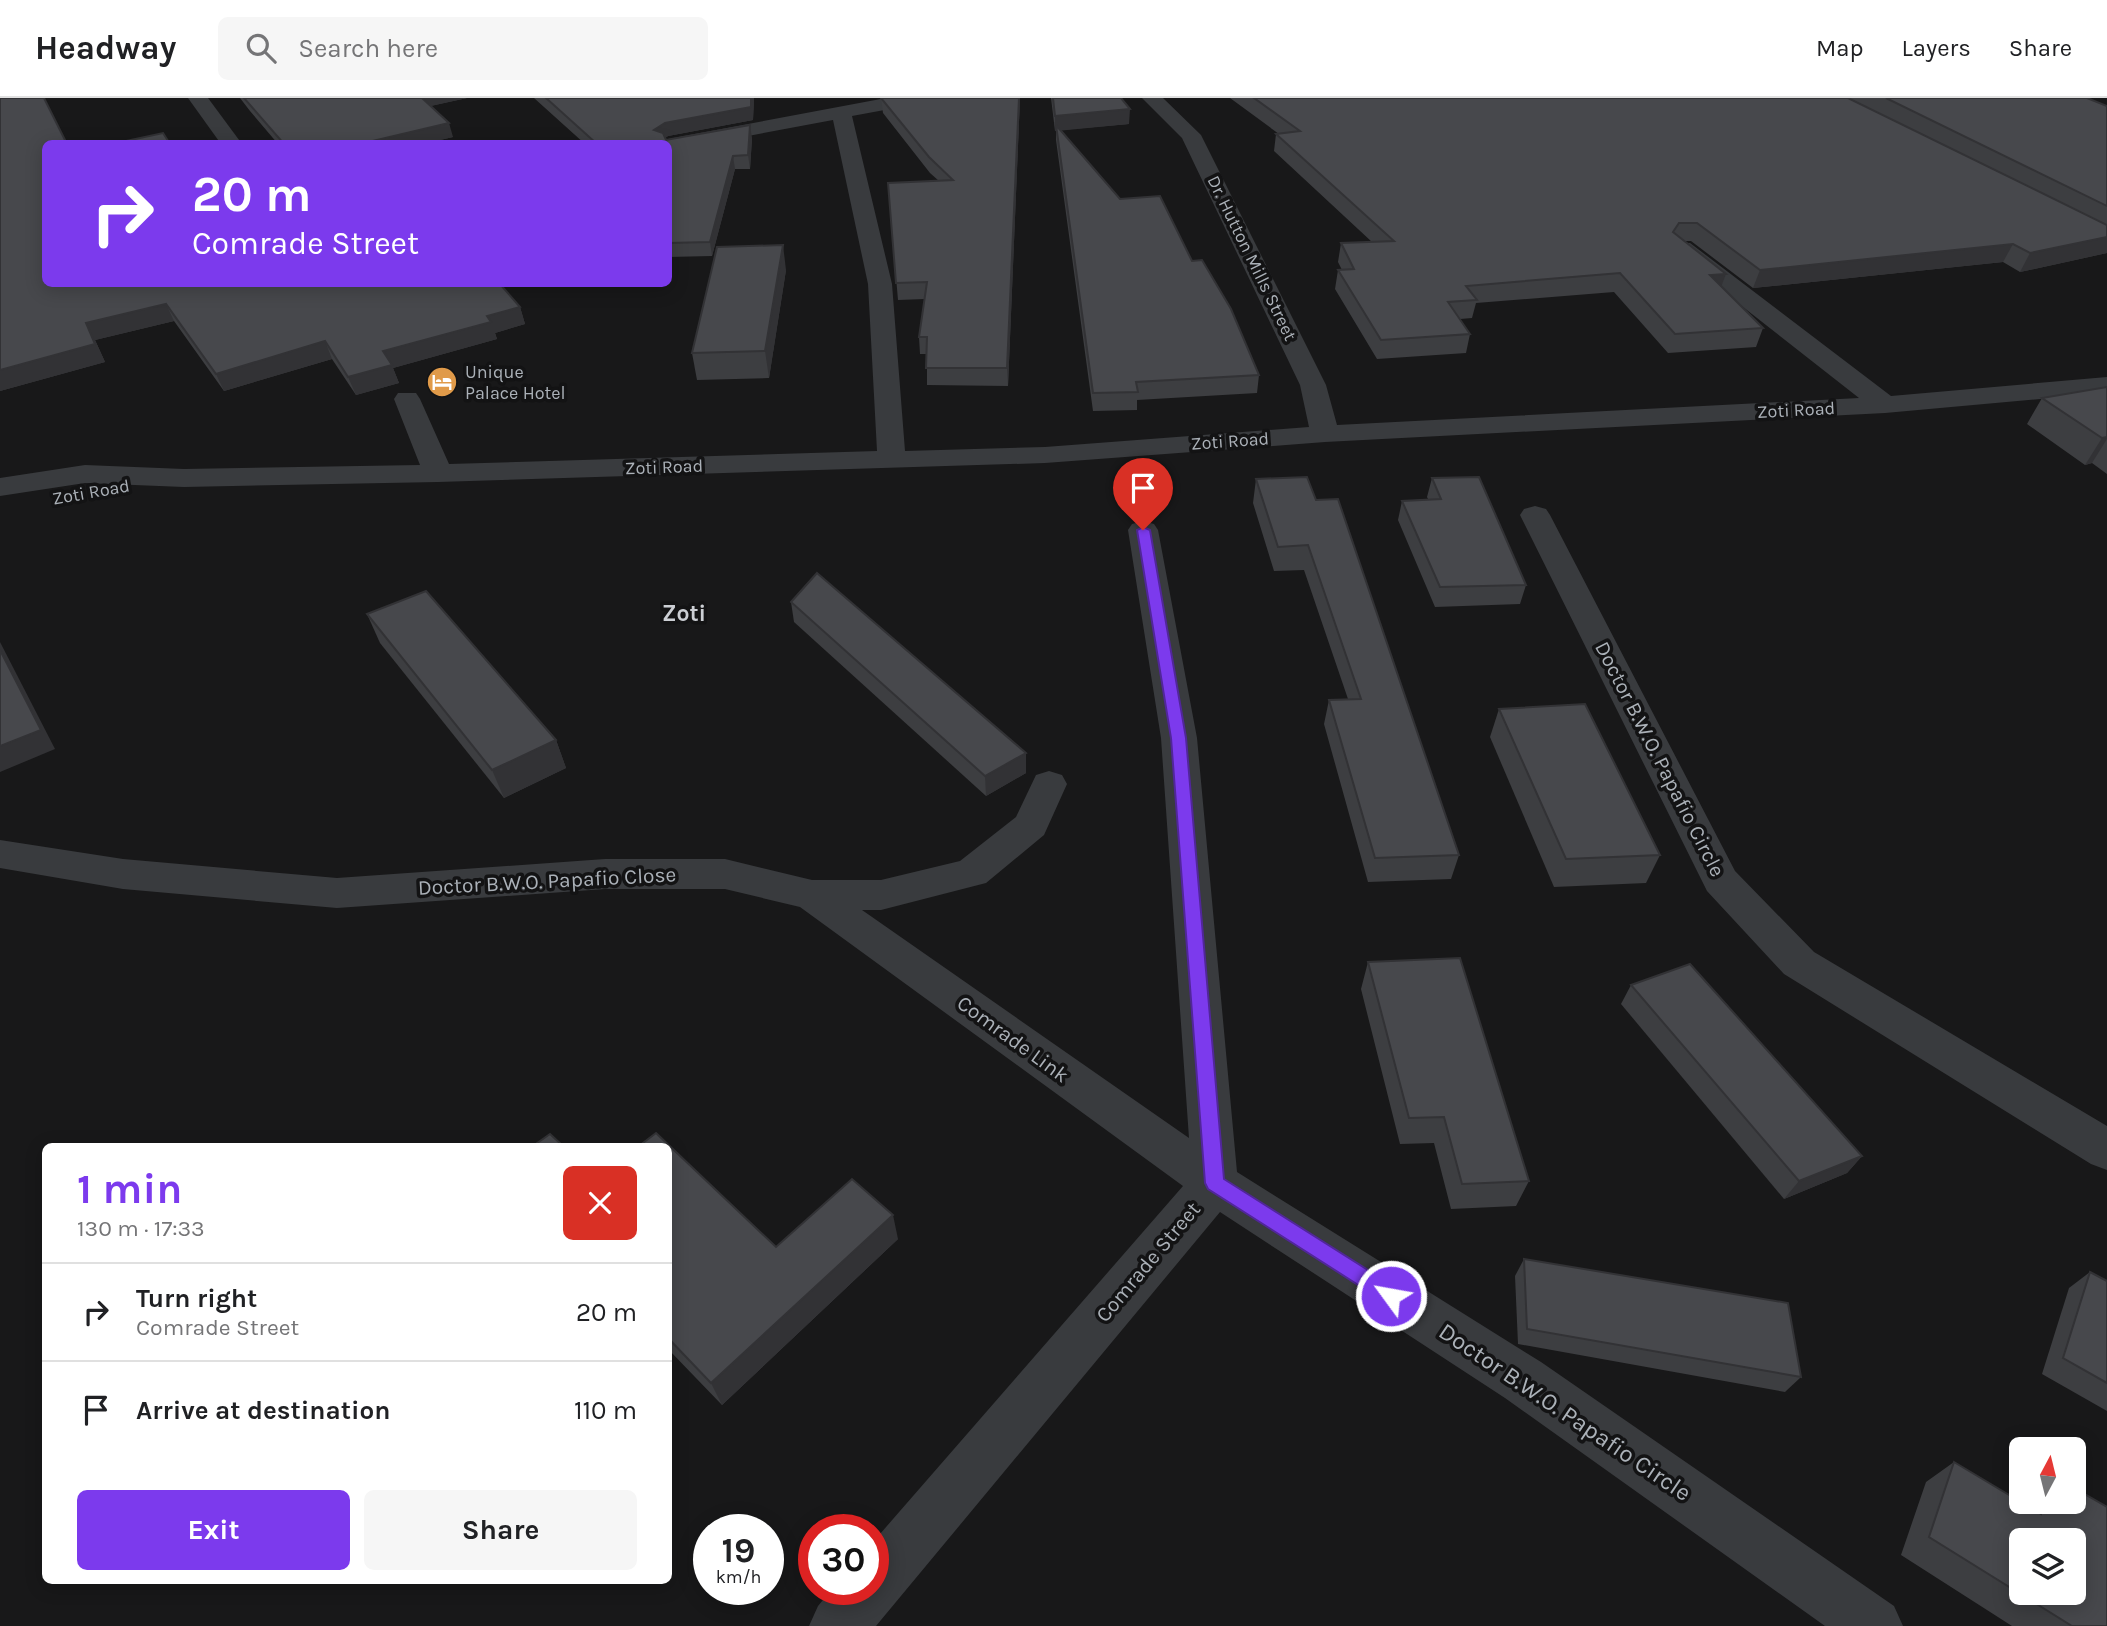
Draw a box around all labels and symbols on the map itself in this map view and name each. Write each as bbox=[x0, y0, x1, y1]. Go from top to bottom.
street label: Dr. Hutton Mills Street bbox=[1202, 172, 1302, 344]
place label: Unique Palace Hotel bbox=[465, 361, 566, 404]
hotel icon: Unique Palace Hotel bbox=[425, 365, 459, 399]
street label: Zoti Road bbox=[1756, 397, 1836, 423]
street label: Zoti Road bbox=[1190, 427, 1270, 455]
street label: Zoti Road bbox=[624, 455, 704, 479]
pin bbox=[1113, 458, 1173, 530]
street label: Zoti Road bbox=[51, 474, 131, 510]
district label: Zoti bbox=[662, 600, 706, 627]
street label: Doctor B.W.O. Papafio Circle bbox=[1590, 637, 1730, 881]
street label: Doctor B.W.O. Papafio Close bbox=[417, 862, 677, 900]
street label: Comrade Link bbox=[953, 991, 1074, 1088]
street label: Comrade Street bbox=[1091, 1197, 1205, 1327]
position arrow bbox=[1354, 1259, 1428, 1333]
street label: Doctor B.W.O. Papafio Circle bbox=[1434, 1317, 1696, 1507]
north arrow bbox=[2009, 1437, 2086, 1514]
speed limit sign: 30 bbox=[798, 1514, 889, 1605]

